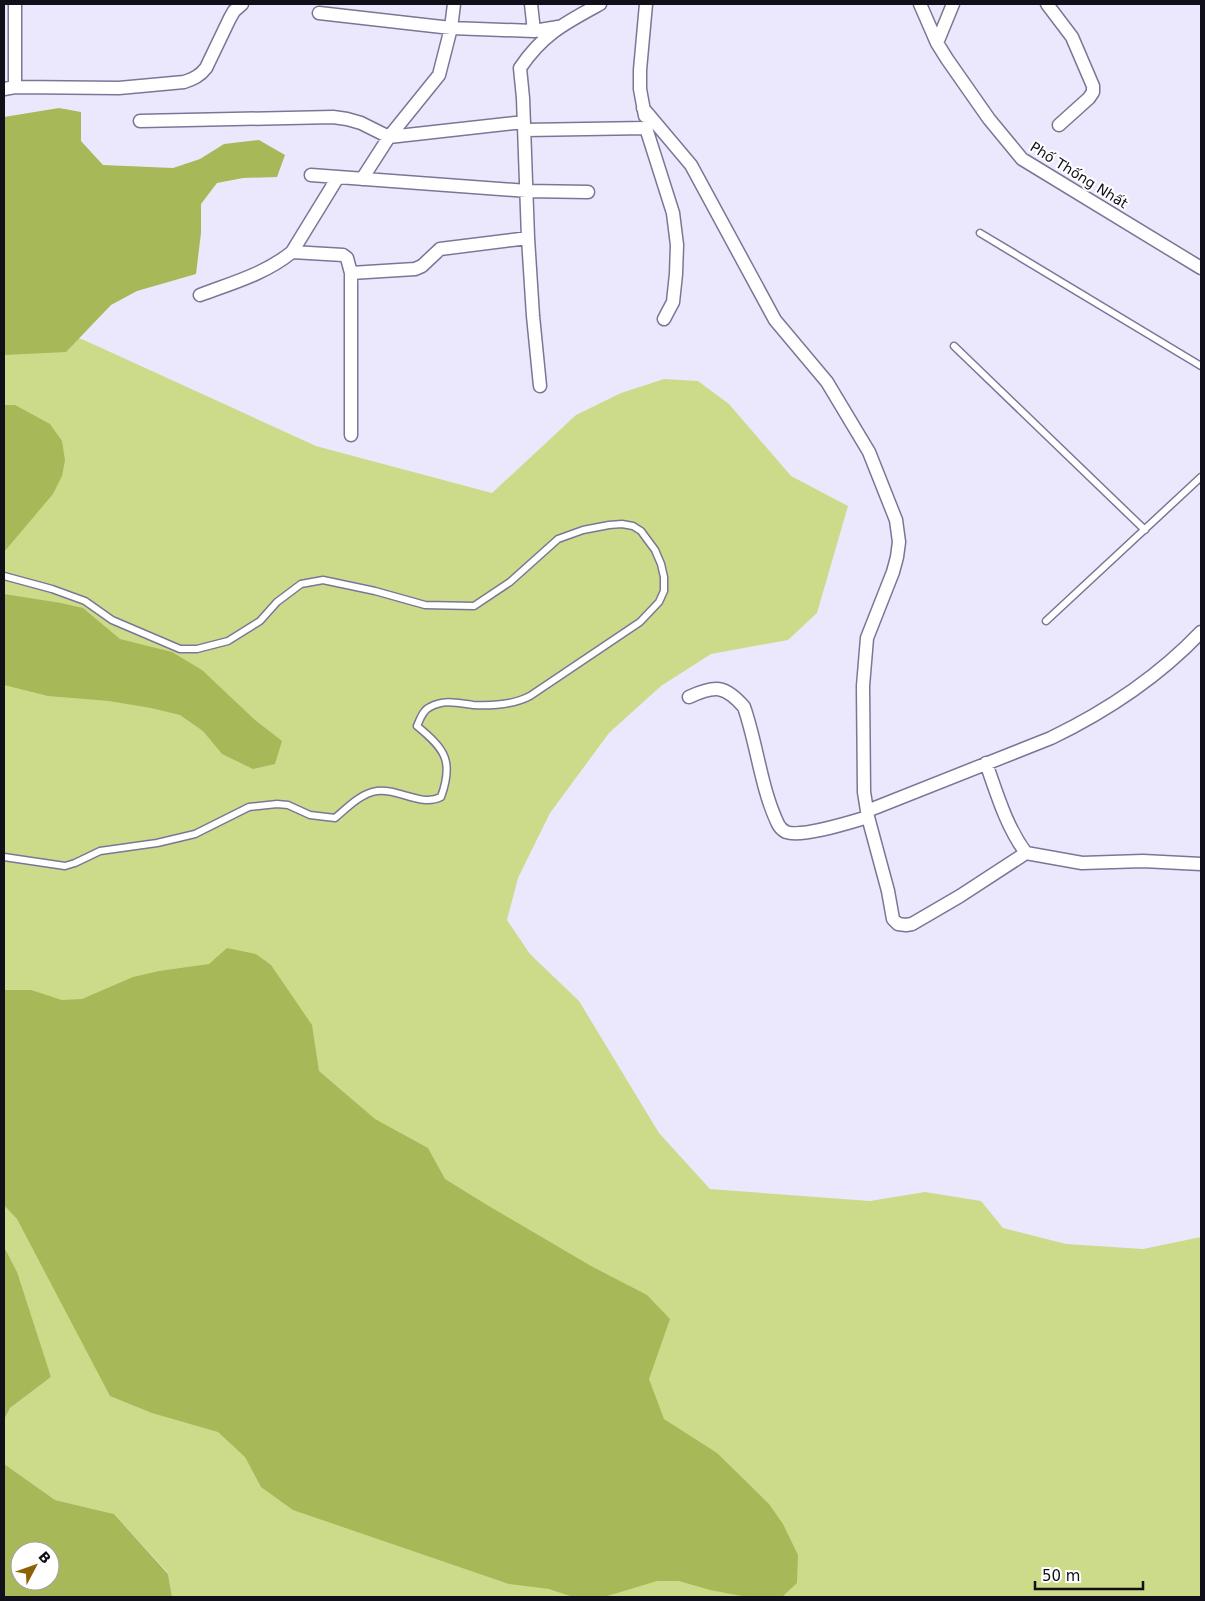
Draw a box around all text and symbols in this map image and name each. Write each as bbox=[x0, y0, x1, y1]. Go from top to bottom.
street label: Phố Thống Nhất bbox=[1027, 139, 1131, 212]
north arrow bbox=[10, 1541, 60, 1591]
text: B bbox=[35, 1548, 54, 1567]
scale bar bbox=[1035, 1558, 1142, 1590]
text: 50 m bbox=[1042, 1567, 1080, 1585]

